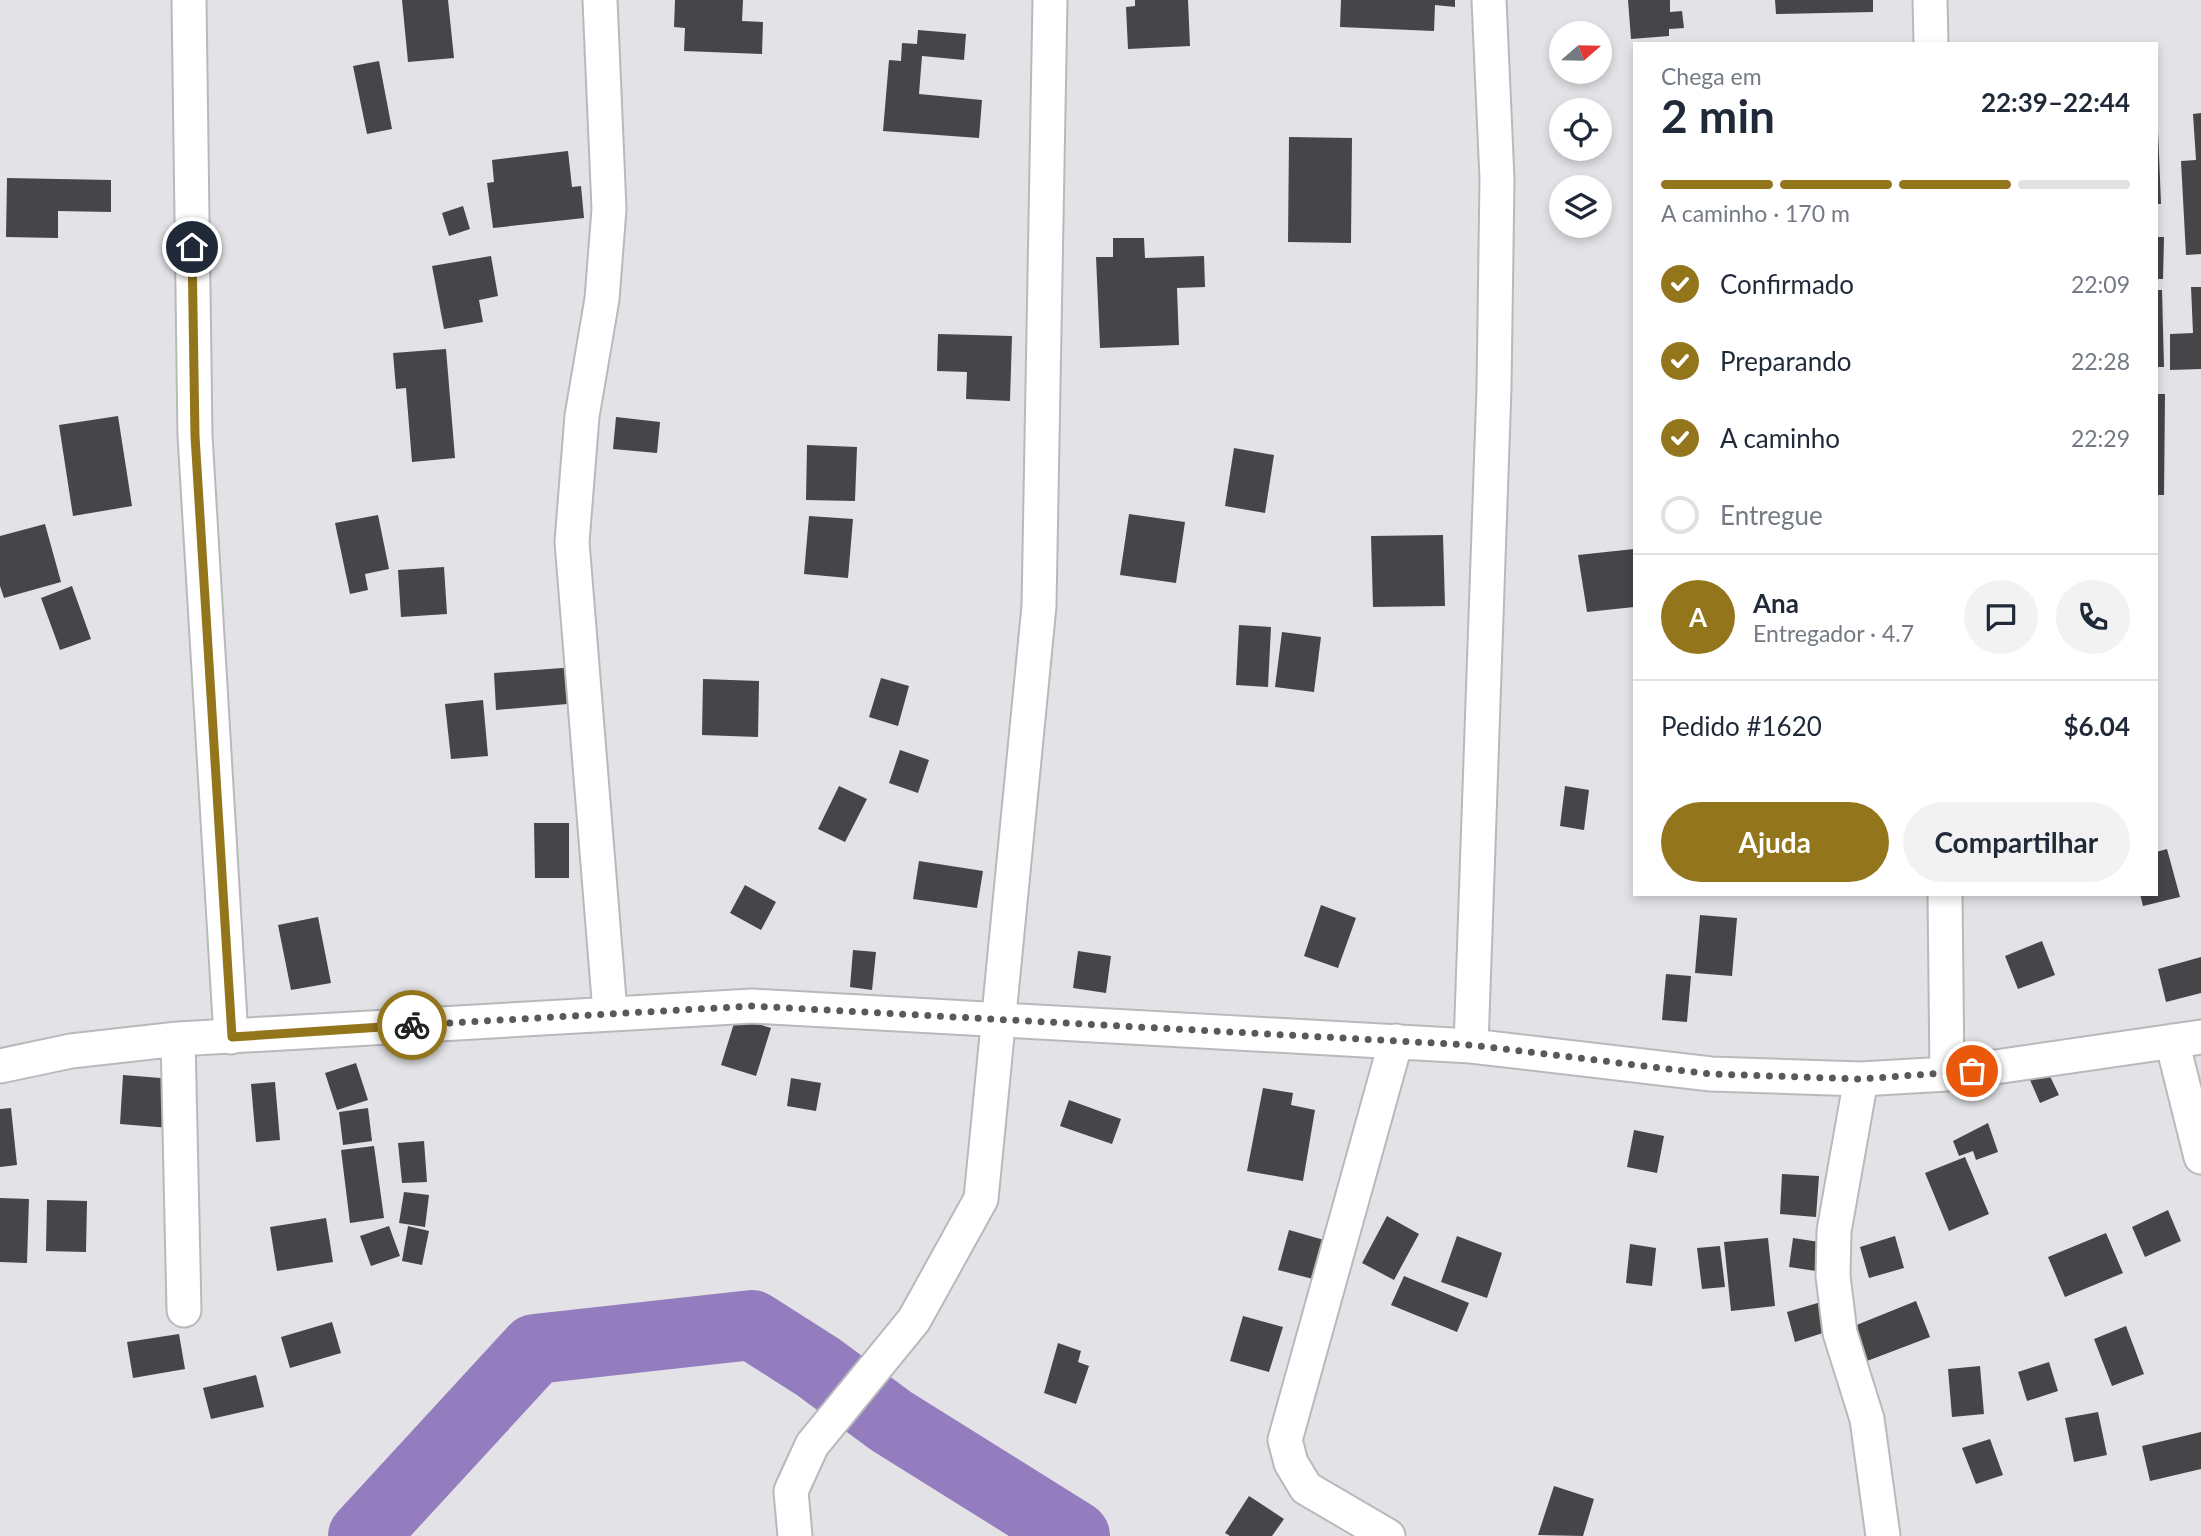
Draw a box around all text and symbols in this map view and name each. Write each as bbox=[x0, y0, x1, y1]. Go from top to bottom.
north arrow bbox=[1549, 21, 1612, 84]
map controls bbox=[1549, 21, 1612, 238]
text: Chega em bbox=[1661, 62, 1762, 90]
text: 22:39–22:44 bbox=[1981, 86, 2130, 118]
text: 2 min bbox=[1661, 88, 1775, 143]
button: locate bbox=[1549, 98, 1612, 161]
button: layers bbox=[1549, 175, 1612, 238]
text: A caminho · 170 m bbox=[1661, 199, 1850, 227]
pin bbox=[162, 217, 222, 277]
icon: home bbox=[173, 228, 211, 266]
icon: check bbox=[1661, 265, 1699, 303]
text: Confirmado bbox=[1720, 268, 1854, 300]
text: 22:09 bbox=[2071, 270, 2130, 298]
icon: check bbox=[1661, 342, 1699, 380]
text: Preparando bbox=[1720, 345, 1852, 377]
text: 22:28 bbox=[2071, 347, 2130, 375]
icon: check bbox=[1661, 419, 1699, 457]
text: A caminho bbox=[1720, 422, 1840, 454]
text: 22:29 bbox=[2071, 424, 2130, 452]
text: Entregue bbox=[1720, 499, 1823, 531]
button: chat bbox=[1964, 580, 2038, 654]
button: phone bbox=[2056, 580, 2130, 654]
text: Ana bbox=[1753, 587, 1799, 619]
text: A bbox=[1689, 601, 1707, 633]
text: Entregador · 4.7 bbox=[1753, 619, 1914, 647]
text: Pedido #1620 bbox=[1661, 710, 1822, 742]
text: $6.04 bbox=[2064, 710, 2130, 742]
button: Ajuda bbox=[1661, 802, 1889, 882]
button: Compartilhar bbox=[1903, 802, 2130, 882]
courier bbox=[377, 990, 447, 1060]
icon: bike bbox=[393, 1006, 431, 1044]
pin bbox=[1942, 1041, 2002, 1101]
icon: bag bbox=[1953, 1052, 1991, 1090]

